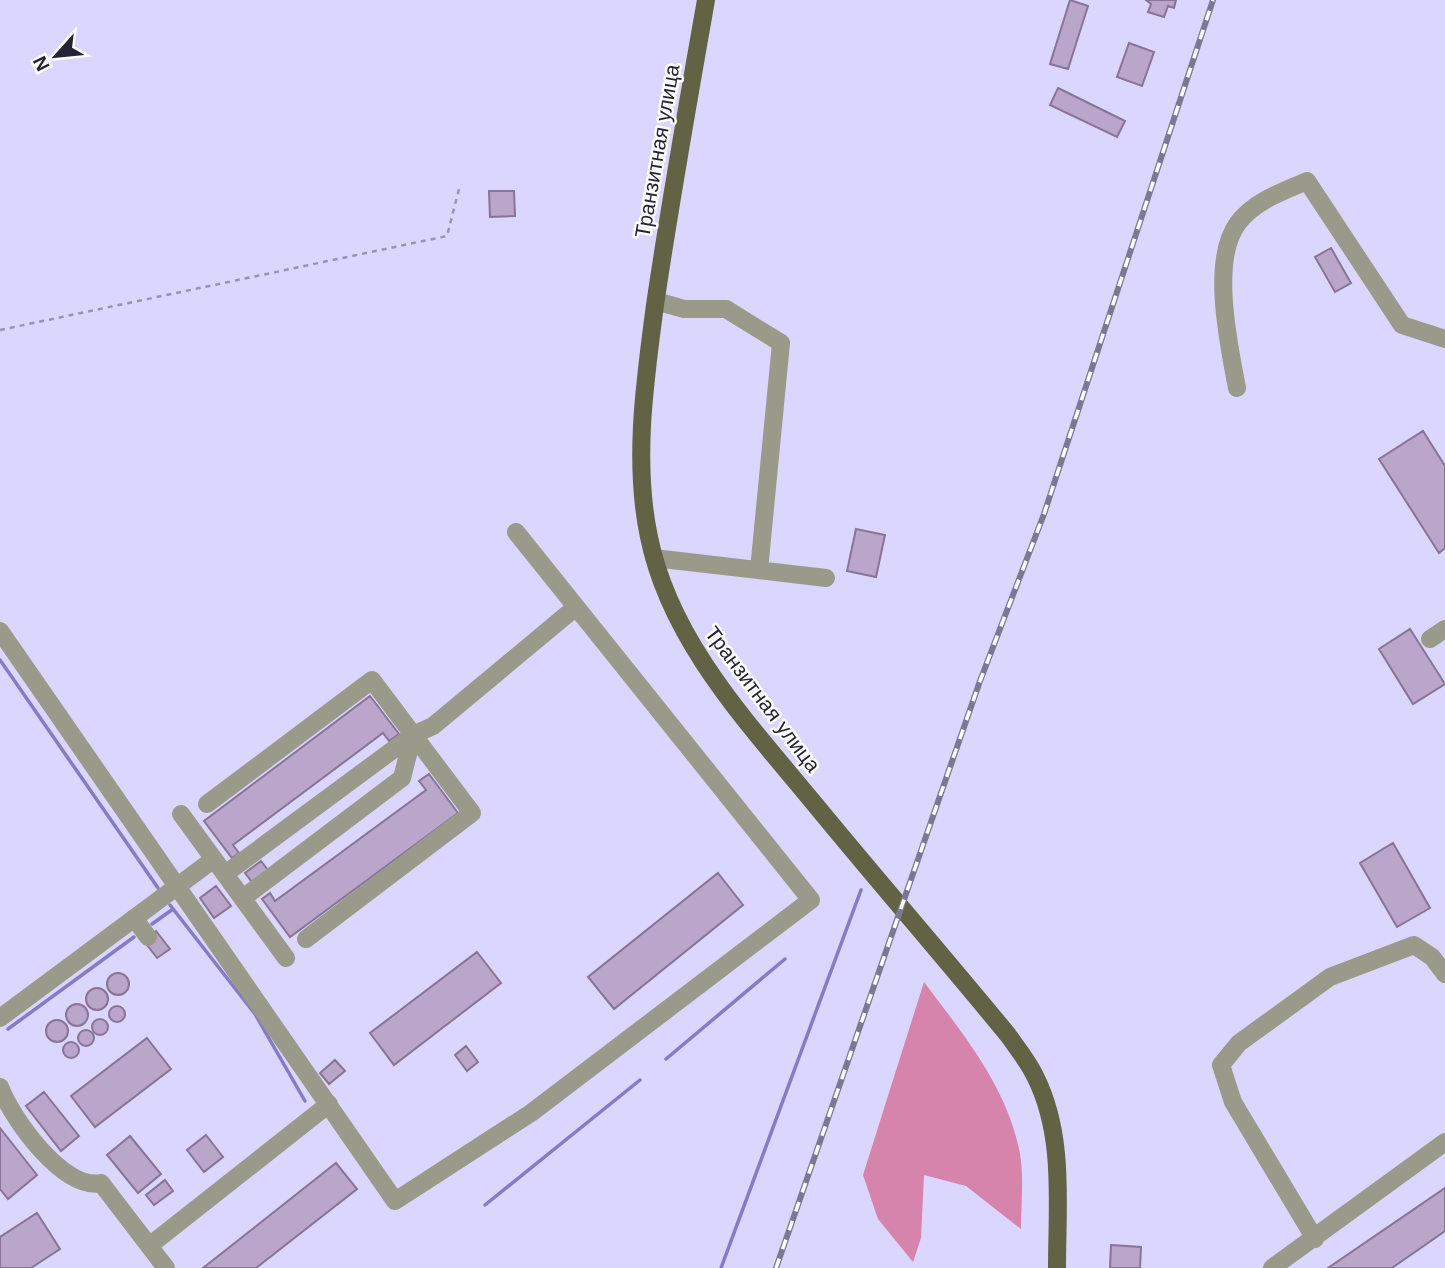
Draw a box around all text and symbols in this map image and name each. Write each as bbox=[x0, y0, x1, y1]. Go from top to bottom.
north arrow bbox=[21, 21, 91, 91]
text: N bbox=[29, 53, 54, 74]
street label: Транзитная улица bbox=[630, 62, 684, 240]
street label: Транзитная улица bbox=[701, 622, 825, 776]

